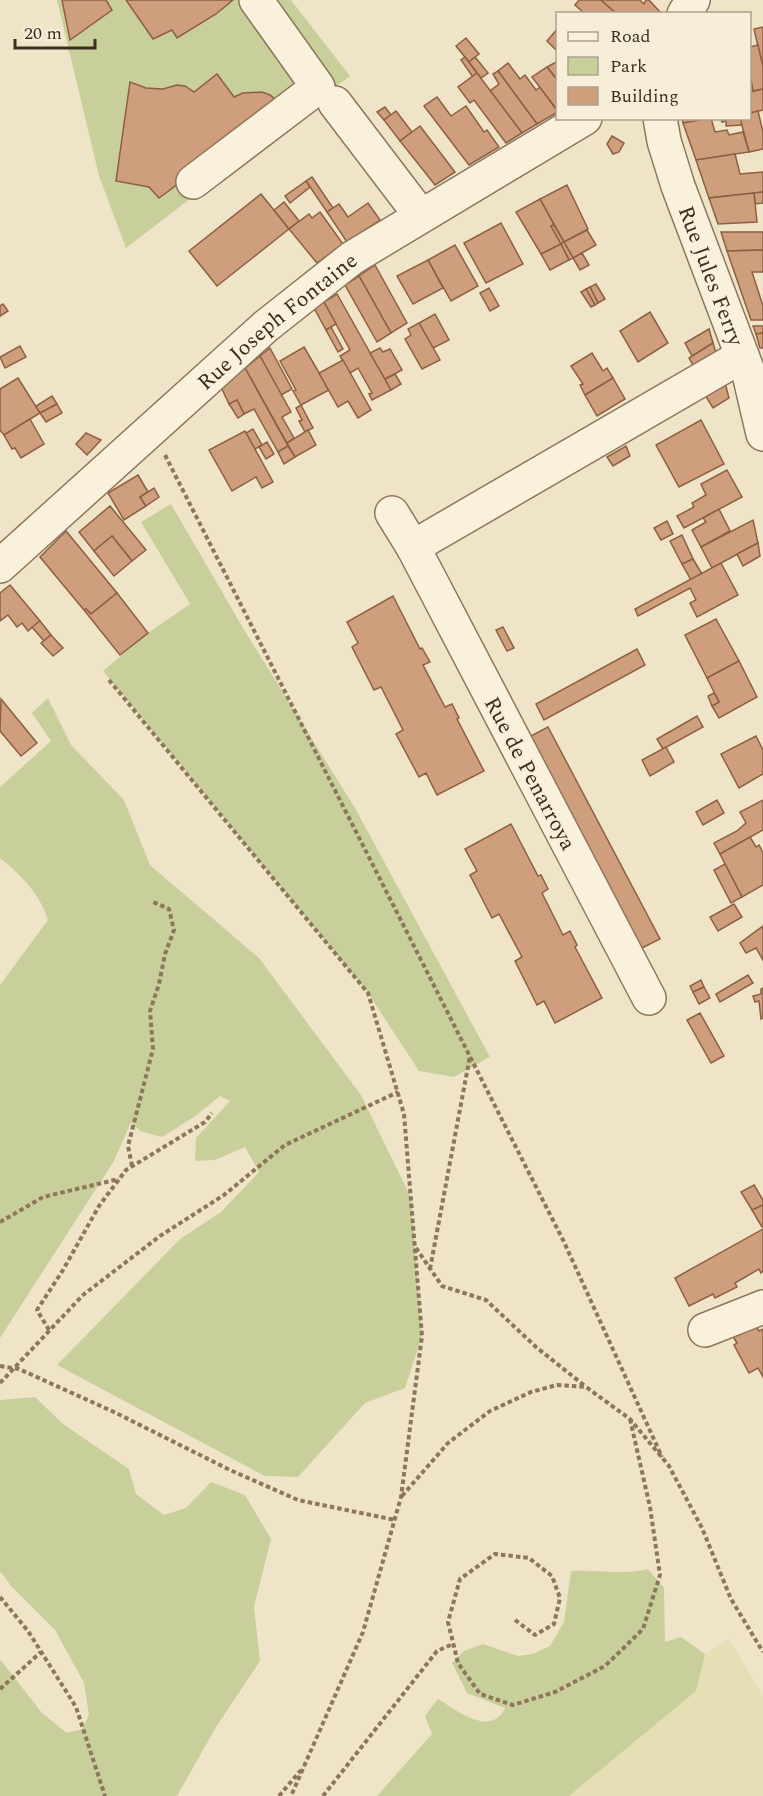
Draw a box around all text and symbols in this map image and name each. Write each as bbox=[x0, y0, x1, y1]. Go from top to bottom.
scale bar bbox=[15, 12, 94, 50]
legend bbox=[556, 12, 751, 120]
text: 20 m bbox=[24, 20, 62, 47]
text: Road bbox=[610, 23, 651, 50]
text: Park bbox=[610, 53, 647, 80]
text: Building bbox=[610, 83, 679, 110]
street label: Rue Jules Ferry bbox=[669, 201, 752, 352]
street label: Rue Joseph Fontaine bbox=[190, 245, 365, 399]
street label: Rue de Penarroya bbox=[475, 691, 584, 857]

